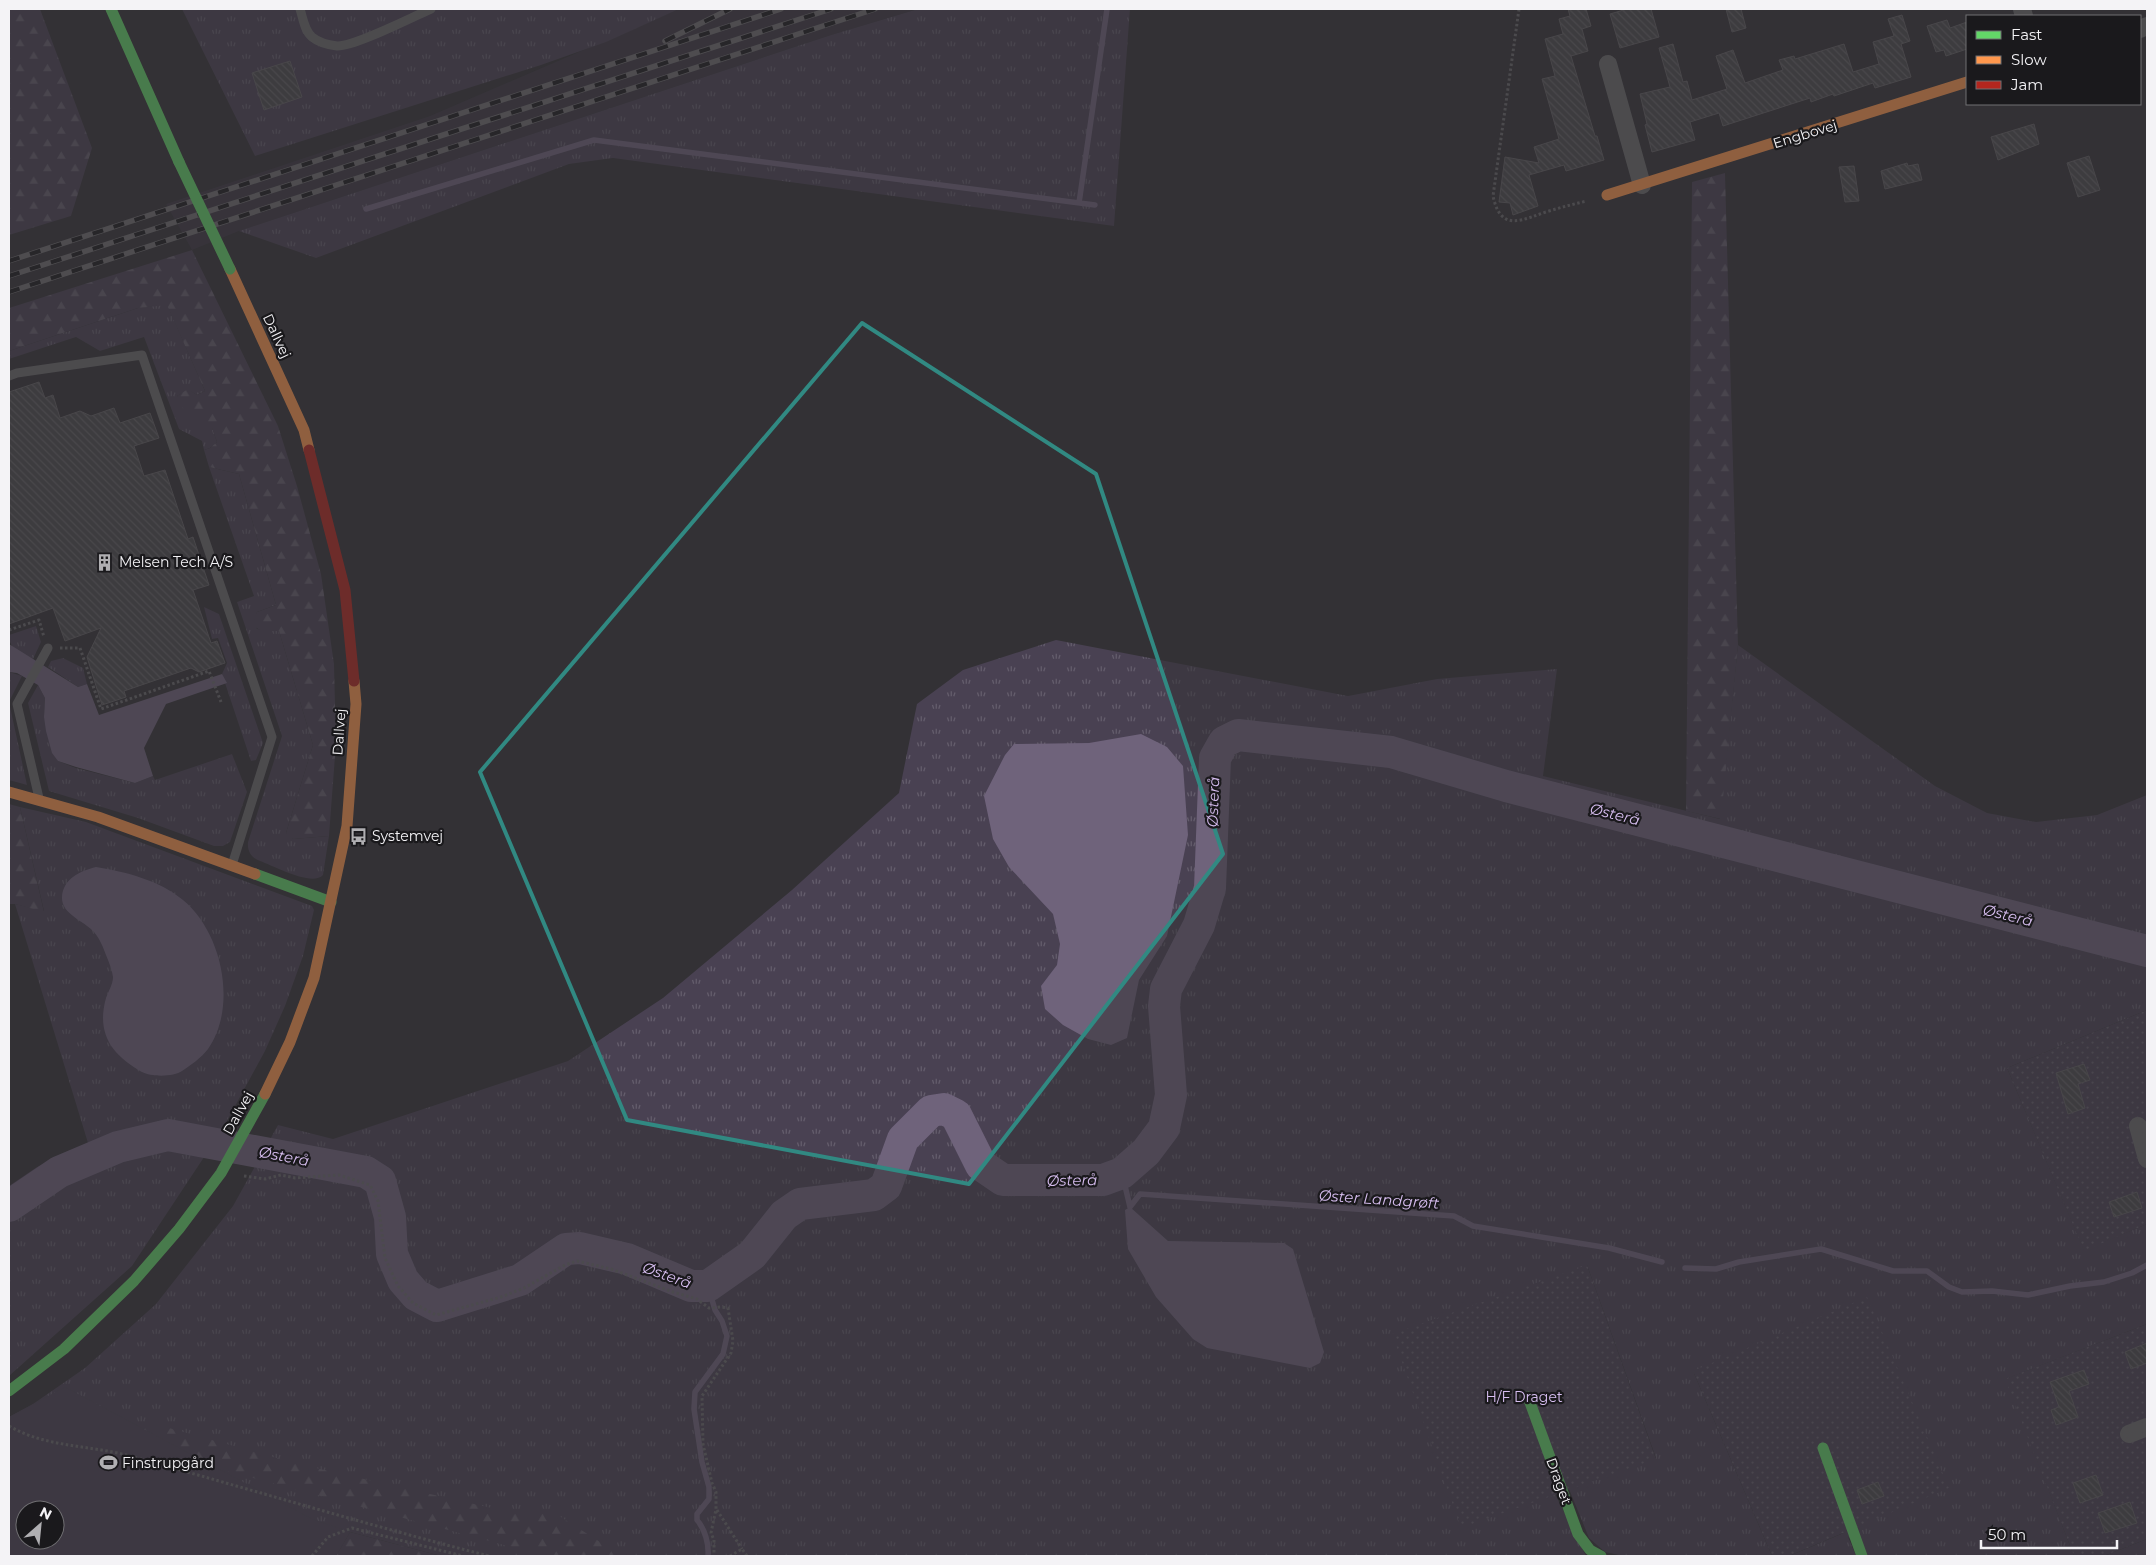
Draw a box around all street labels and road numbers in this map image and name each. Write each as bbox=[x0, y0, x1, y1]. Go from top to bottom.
street label: Engbovej bbox=[1771, 116, 1839, 152]
street label: Dallvej bbox=[259, 311, 295, 361]
street label: Dallvej bbox=[328, 708, 350, 756]
street label: Dallvej bbox=[219, 1088, 257, 1138]
street label: Draget bbox=[1542, 1455, 1576, 1507]

